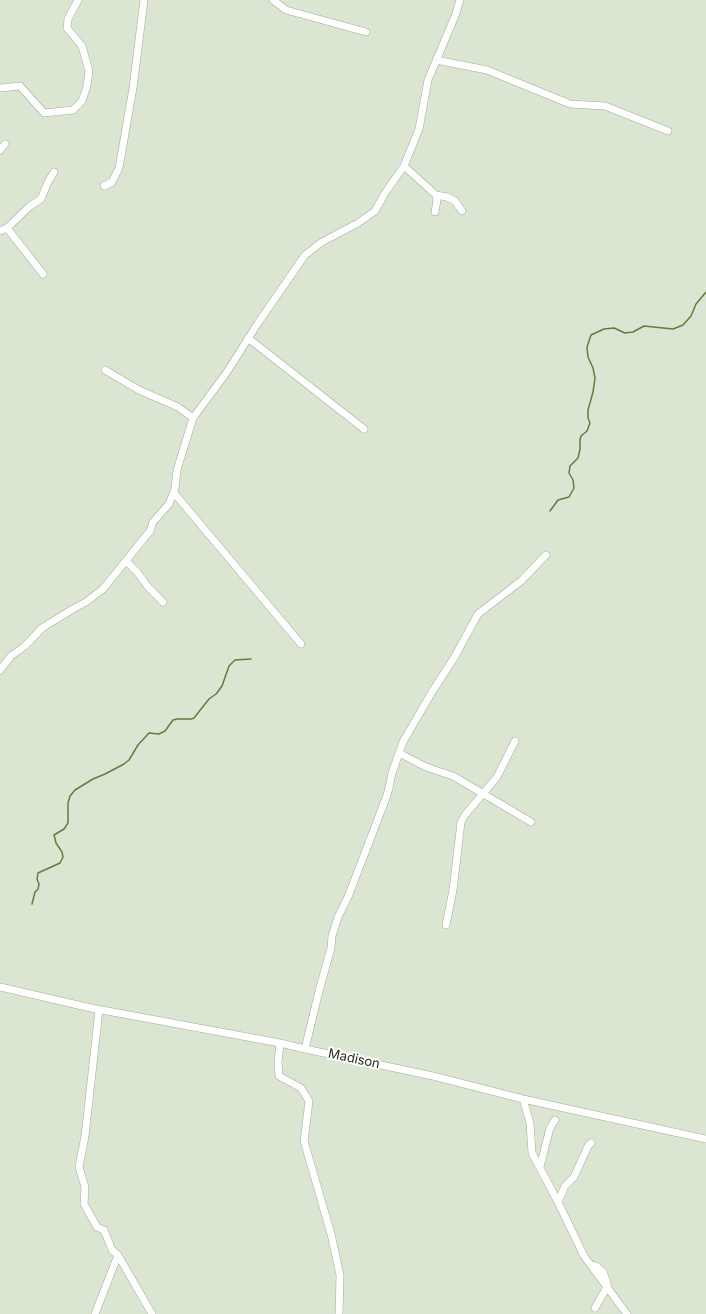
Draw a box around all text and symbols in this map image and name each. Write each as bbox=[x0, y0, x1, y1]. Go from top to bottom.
street label: Madison bbox=[327, 1046, 381, 1072]

